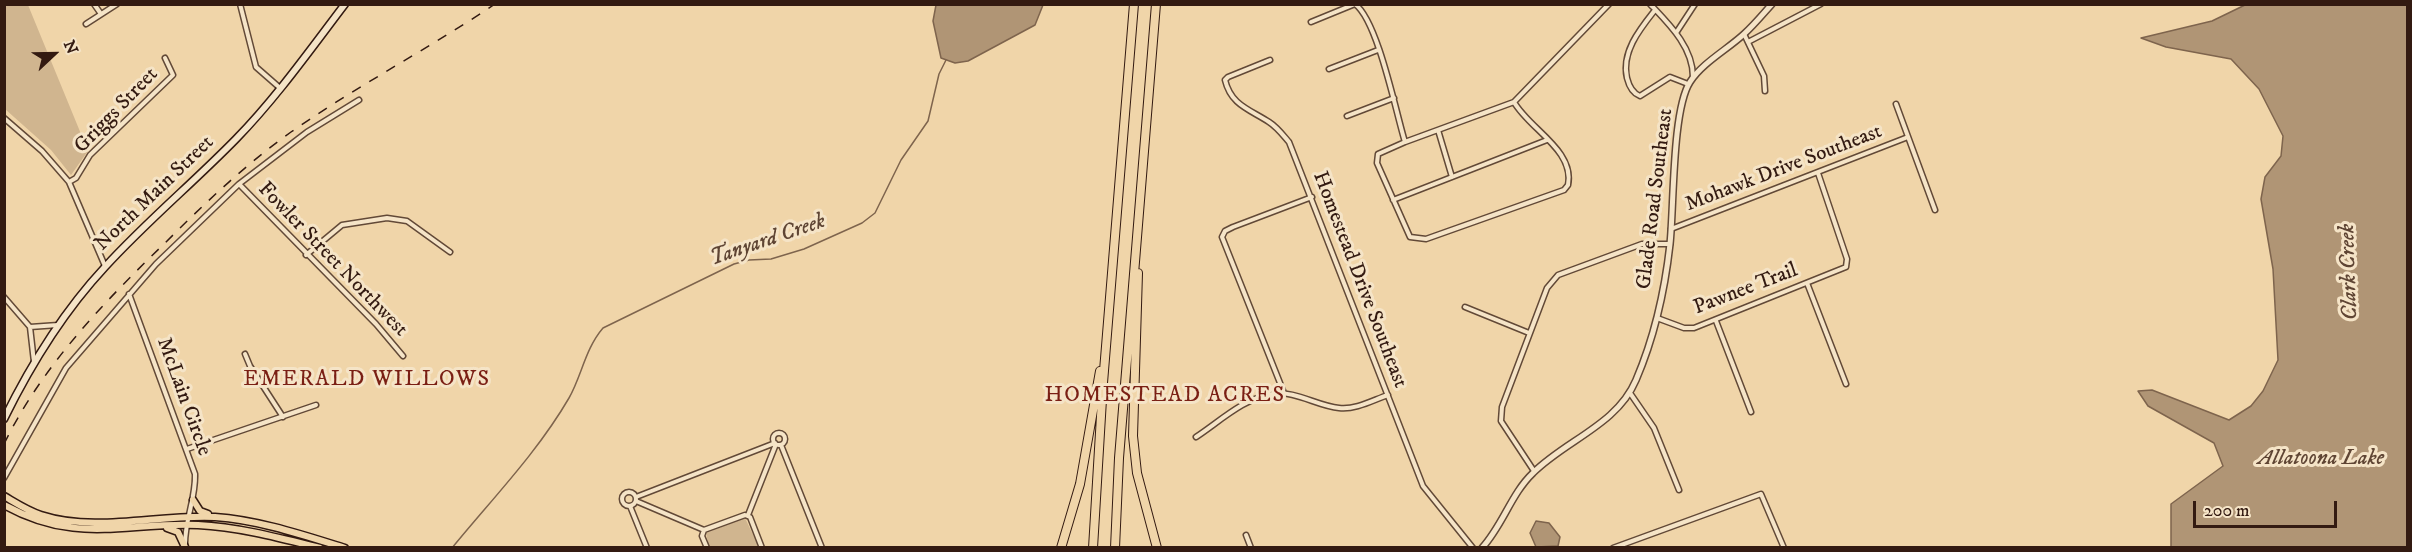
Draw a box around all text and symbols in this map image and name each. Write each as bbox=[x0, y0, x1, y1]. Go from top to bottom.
north arrow bbox=[24, 24, 84, 84]
text: N bbox=[59, 37, 82, 57]
street label: Griggs Street bbox=[70, 63, 164, 159]
street label: Glade Road Southeast bbox=[1632, 107, 1680, 291]
street label: Mohawk Drive Southeast bbox=[1682, 120, 1886, 218]
street label: North Main Street bbox=[90, 131, 220, 257]
street label: Homestead Drive Southeast bbox=[1306, 168, 1412, 392]
street label: Fowler Street Northwest bbox=[252, 178, 412, 342]
water label: Tanyard Creek bbox=[707, 209, 829, 273]
water label: Clark Creek bbox=[2335, 223, 2365, 321]
street label: Pawnee Trail bbox=[1690, 259, 1802, 321]
street label: McLain Circle bbox=[150, 335, 216, 459]
district label: EMERALD WILLOWS bbox=[243, 367, 491, 393]
district label: HOMESTEAD ACRES bbox=[1045, 383, 1285, 409]
water label: Allatoona Lake bbox=[2258, 446, 2384, 472]
scale bar bbox=[2196, 489, 2340, 527]
text: 200 m bbox=[2204, 500, 2250, 522]

